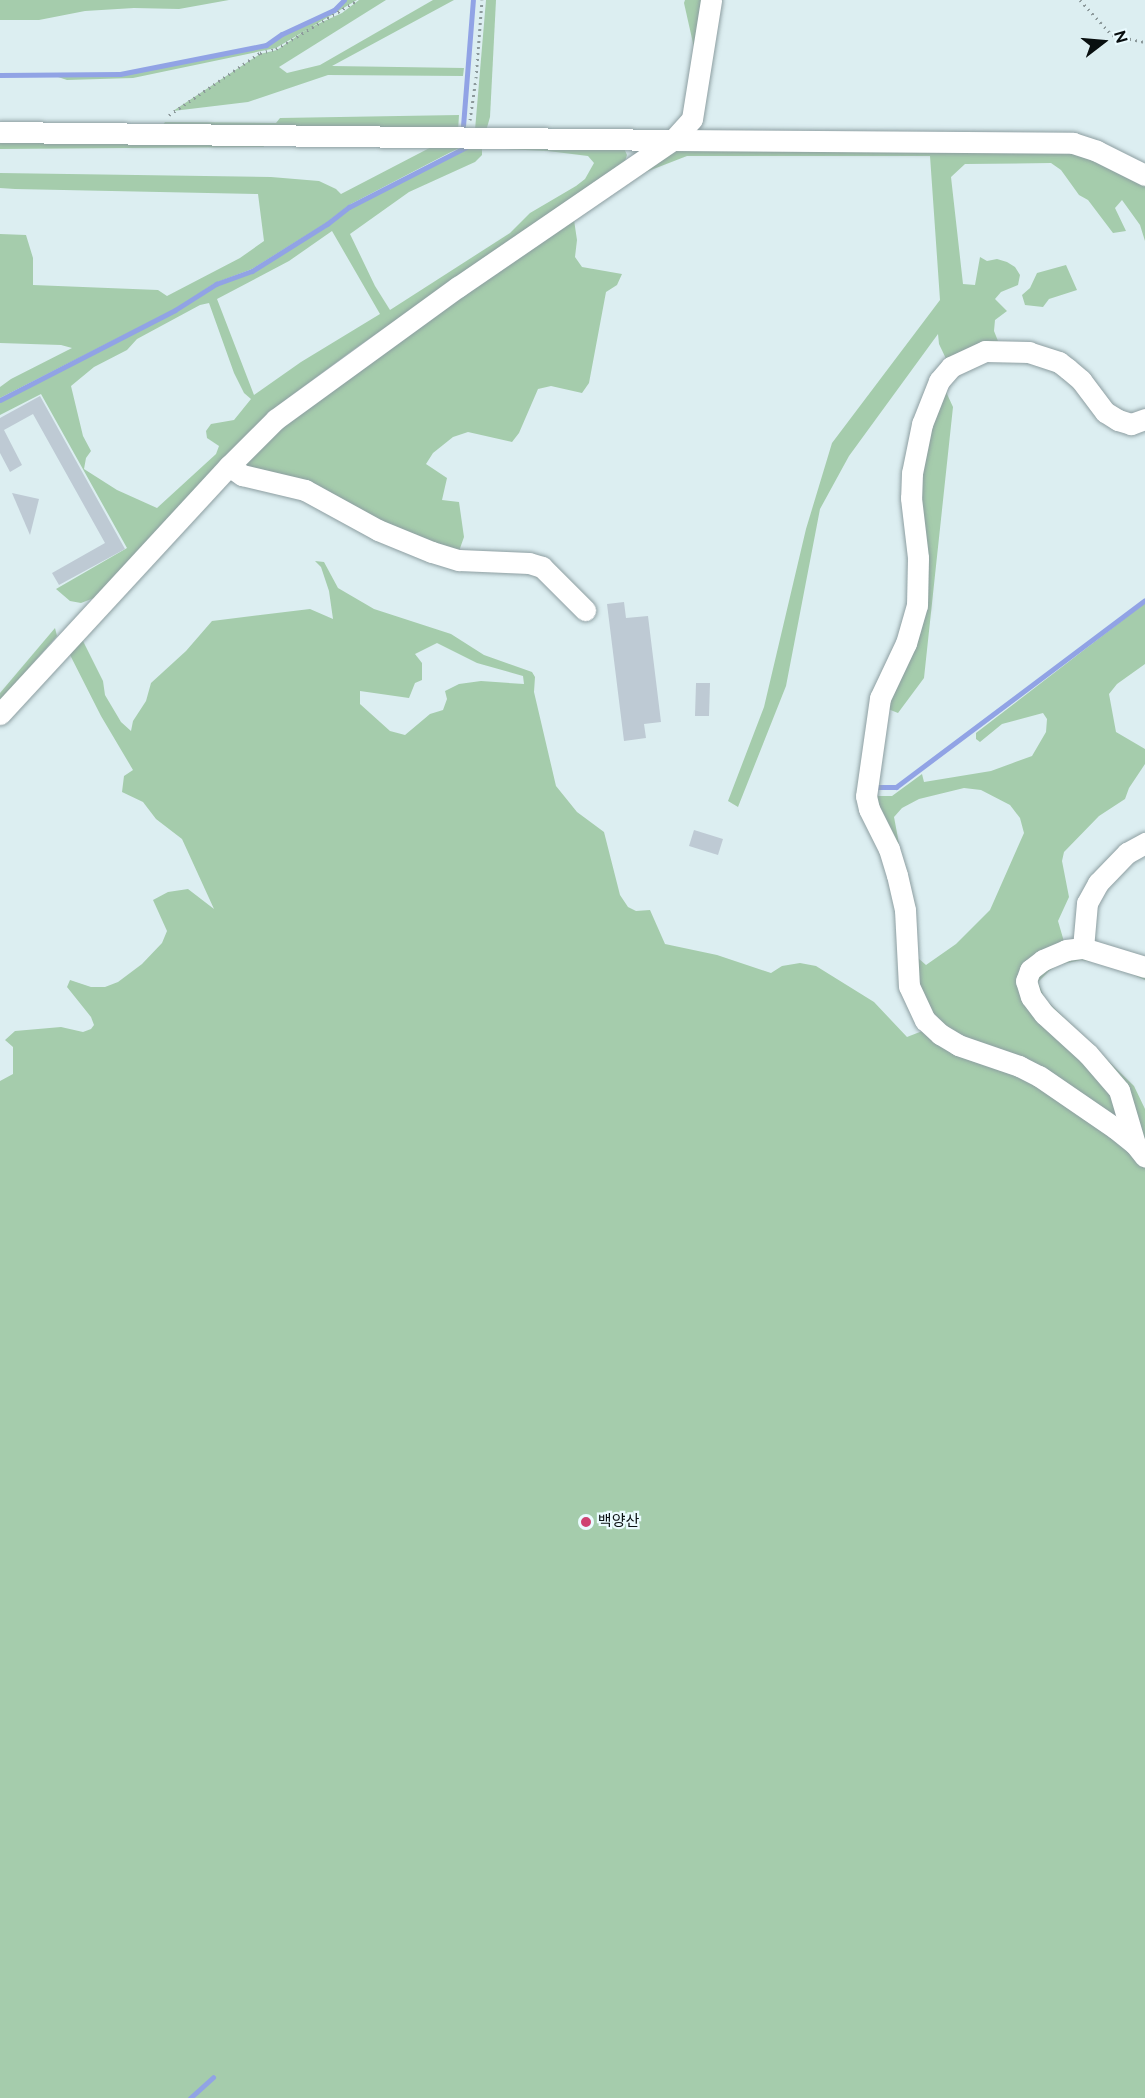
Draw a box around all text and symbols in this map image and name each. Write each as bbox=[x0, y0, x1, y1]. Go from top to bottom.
north arrow bbox=[1073, 12, 1133, 72]
text: N bbox=[1110, 28, 1132, 45]
place label: 백양산 bbox=[598, 1513, 639, 1531]
marker: 백양산 bbox=[579, 1515, 593, 1529]

